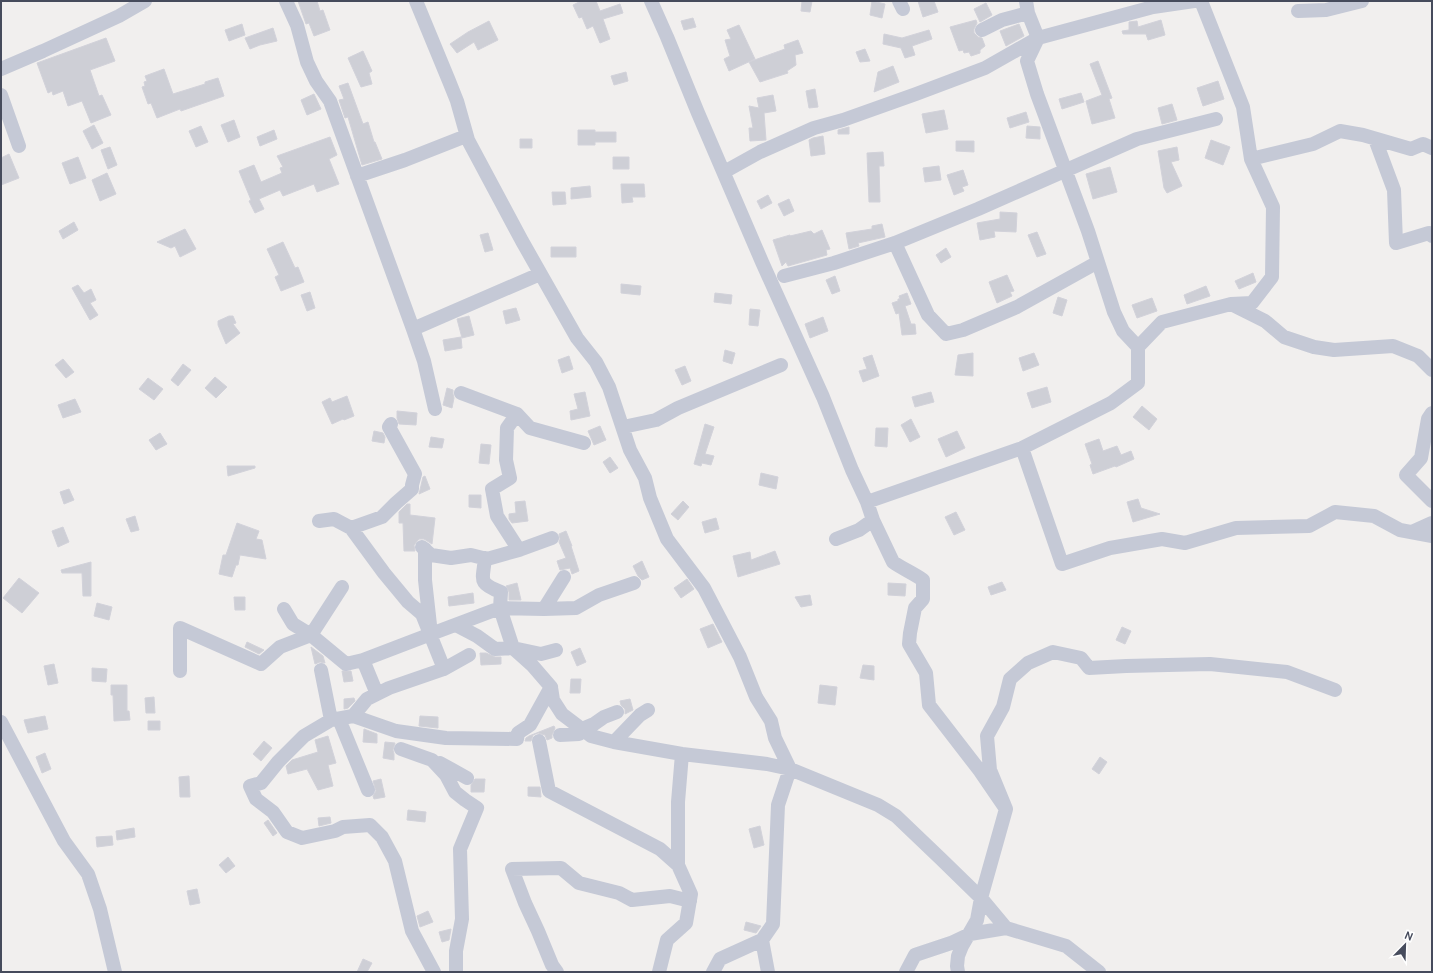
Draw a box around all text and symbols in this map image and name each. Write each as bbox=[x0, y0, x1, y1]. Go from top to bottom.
north arrow bbox=[1385, 925, 1425, 965]
text: N bbox=[1403, 928, 1415, 944]

